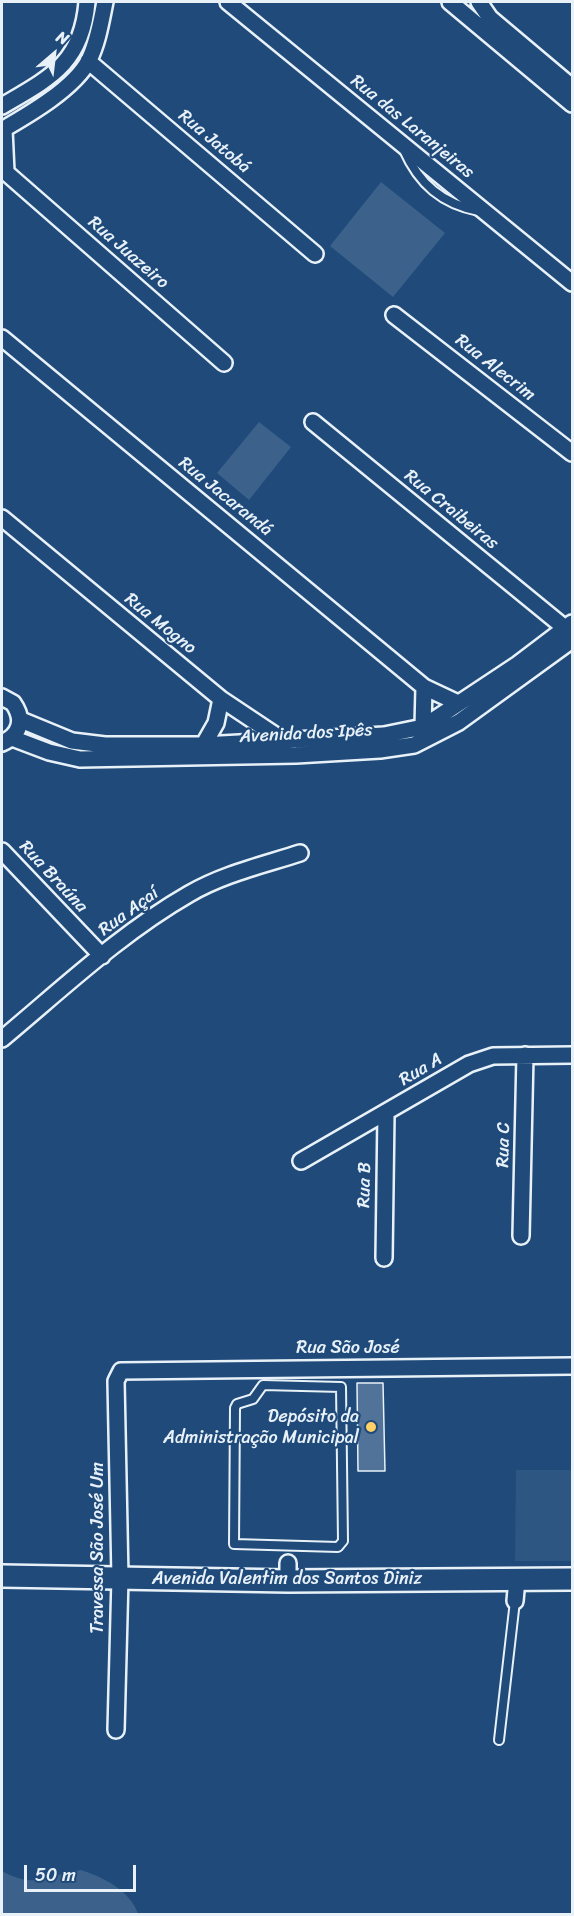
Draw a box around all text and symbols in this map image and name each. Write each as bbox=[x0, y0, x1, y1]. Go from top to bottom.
text: N bbox=[51, 22, 74, 53]
north arrow bbox=[24, 24, 84, 84]
street label: Rua das Laranjeiras bbox=[346, 71, 478, 183]
street label: Rua Jatobá bbox=[174, 106, 254, 178]
street label: Rua Juazeiro bbox=[83, 212, 173, 294]
street label: Rua Alecrim bbox=[451, 330, 539, 406]
street label: Rua Jacarandá bbox=[174, 453, 276, 541]
street label: Rua Craibeiras bbox=[400, 465, 502, 555]
street label: Rua Mogno bbox=[120, 589, 200, 659]
street label: Avenida dos Ipês bbox=[239, 720, 373, 748]
street label: Rua Braúna bbox=[14, 837, 92, 917]
street label: Rua Açaí bbox=[95, 883, 163, 941]
street label: Rua A bbox=[396, 1049, 446, 1091]
street label: Rua C bbox=[493, 1122, 515, 1168]
street label: Rua B bbox=[354, 1162, 376, 1208]
street label: Rua São José bbox=[296, 1337, 400, 1359]
place label: Depósito da Administração Municipal bbox=[163, 1406, 359, 1448]
marker: Depósito da Administração Municipal bbox=[364, 1420, 378, 1434]
street label: Travessa São José Um bbox=[87, 1462, 109, 1634]
street label: Avenida Valentim dos Santos Diniz bbox=[152, 1568, 422, 1590]
scale bar bbox=[27, 1853, 140, 1891]
text: 50 m bbox=[35, 1859, 76, 1891]

